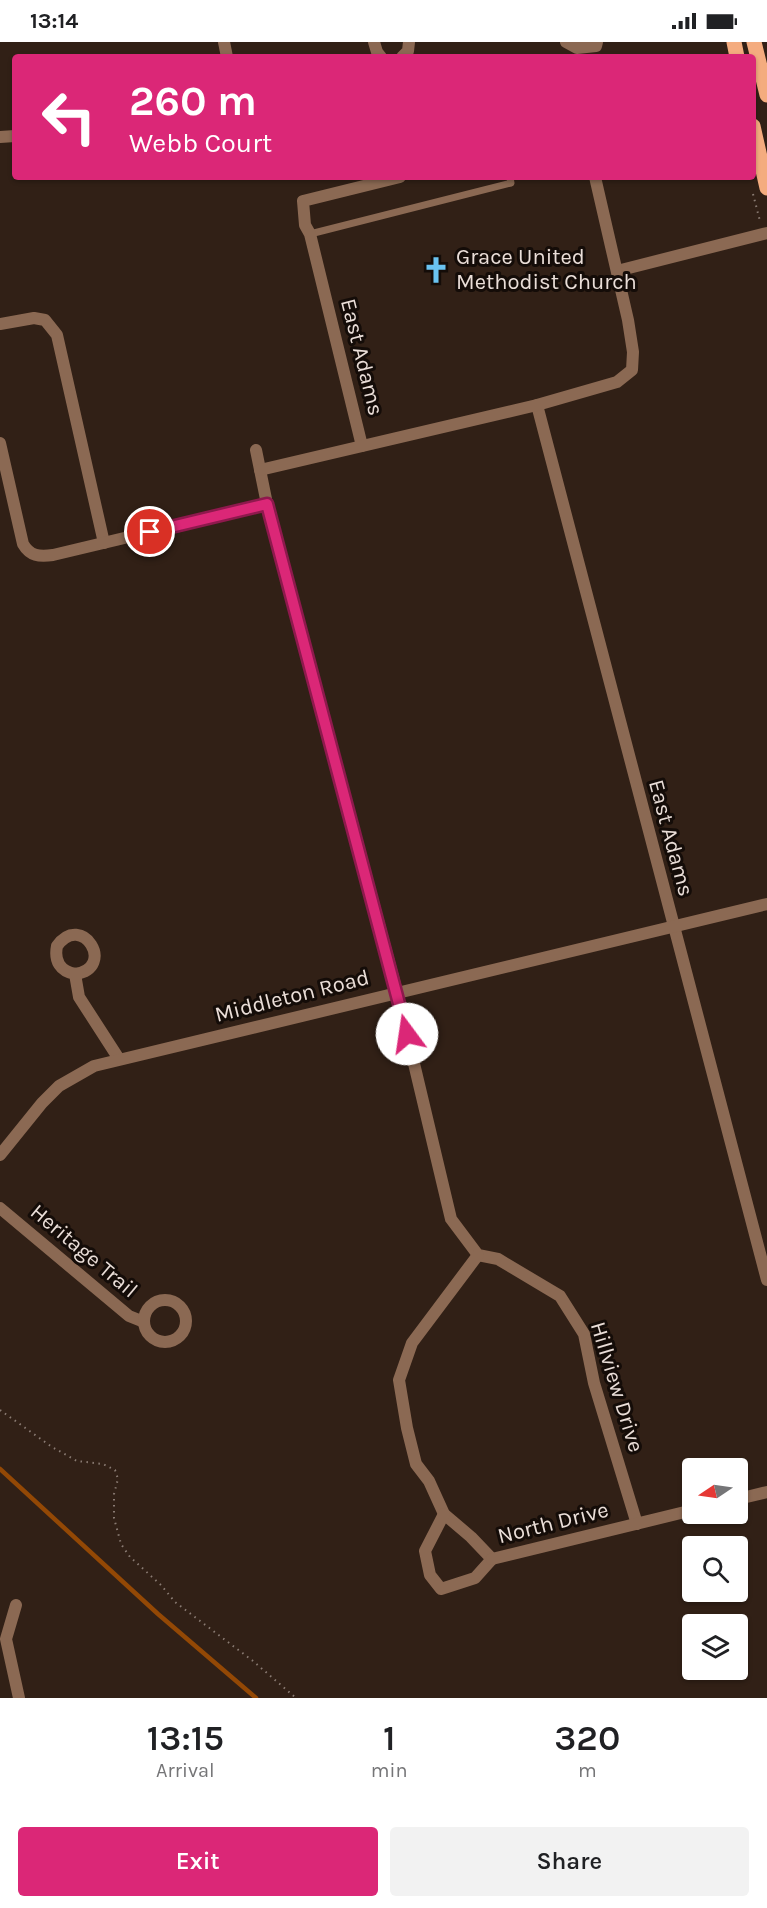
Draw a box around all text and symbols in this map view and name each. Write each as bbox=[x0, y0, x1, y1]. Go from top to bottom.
text: 13:14 bbox=[30, 8, 78, 34]
text: 260 m bbox=[129, 76, 257, 126]
icon: left bbox=[30, 78, 108, 156]
text: Webb Court bbox=[129, 127, 272, 159]
place label: Grace United Methodist Church bbox=[456, 244, 637, 295]
church icon: Grace United Methodist Church bbox=[421, 255, 451, 285]
street label: East Adams bbox=[335, 296, 389, 418]
pin bbox=[124, 506, 175, 557]
icon: arrive bbox=[133, 515, 166, 548]
street label: East Adams bbox=[643, 777, 699, 899]
street label: Middleton Road bbox=[212, 964, 372, 1028]
position arrow bbox=[375, 1002, 439, 1066]
street label: Heritage Trail bbox=[25, 1199, 143, 1303]
street label: Hillview Drive bbox=[585, 1319, 649, 1455]
north arrow bbox=[682, 1458, 748, 1524]
map controls bbox=[682, 1458, 748, 1680]
street label: North Drive bbox=[495, 1497, 611, 1549]
button: search bbox=[682, 1536, 748, 1602]
button: layers bbox=[682, 1614, 748, 1680]
text: 13:15 bbox=[147, 1717, 224, 1759]
text: 1 bbox=[383, 1717, 395, 1759]
text: 320 bbox=[554, 1717, 620, 1759]
text: Arrival bbox=[156, 1759, 215, 1782]
text: min bbox=[371, 1759, 408, 1782]
text: m bbox=[578, 1759, 597, 1782]
button: Exit bbox=[18, 1827, 378, 1896]
button: Share bbox=[390, 1827, 749, 1896]

